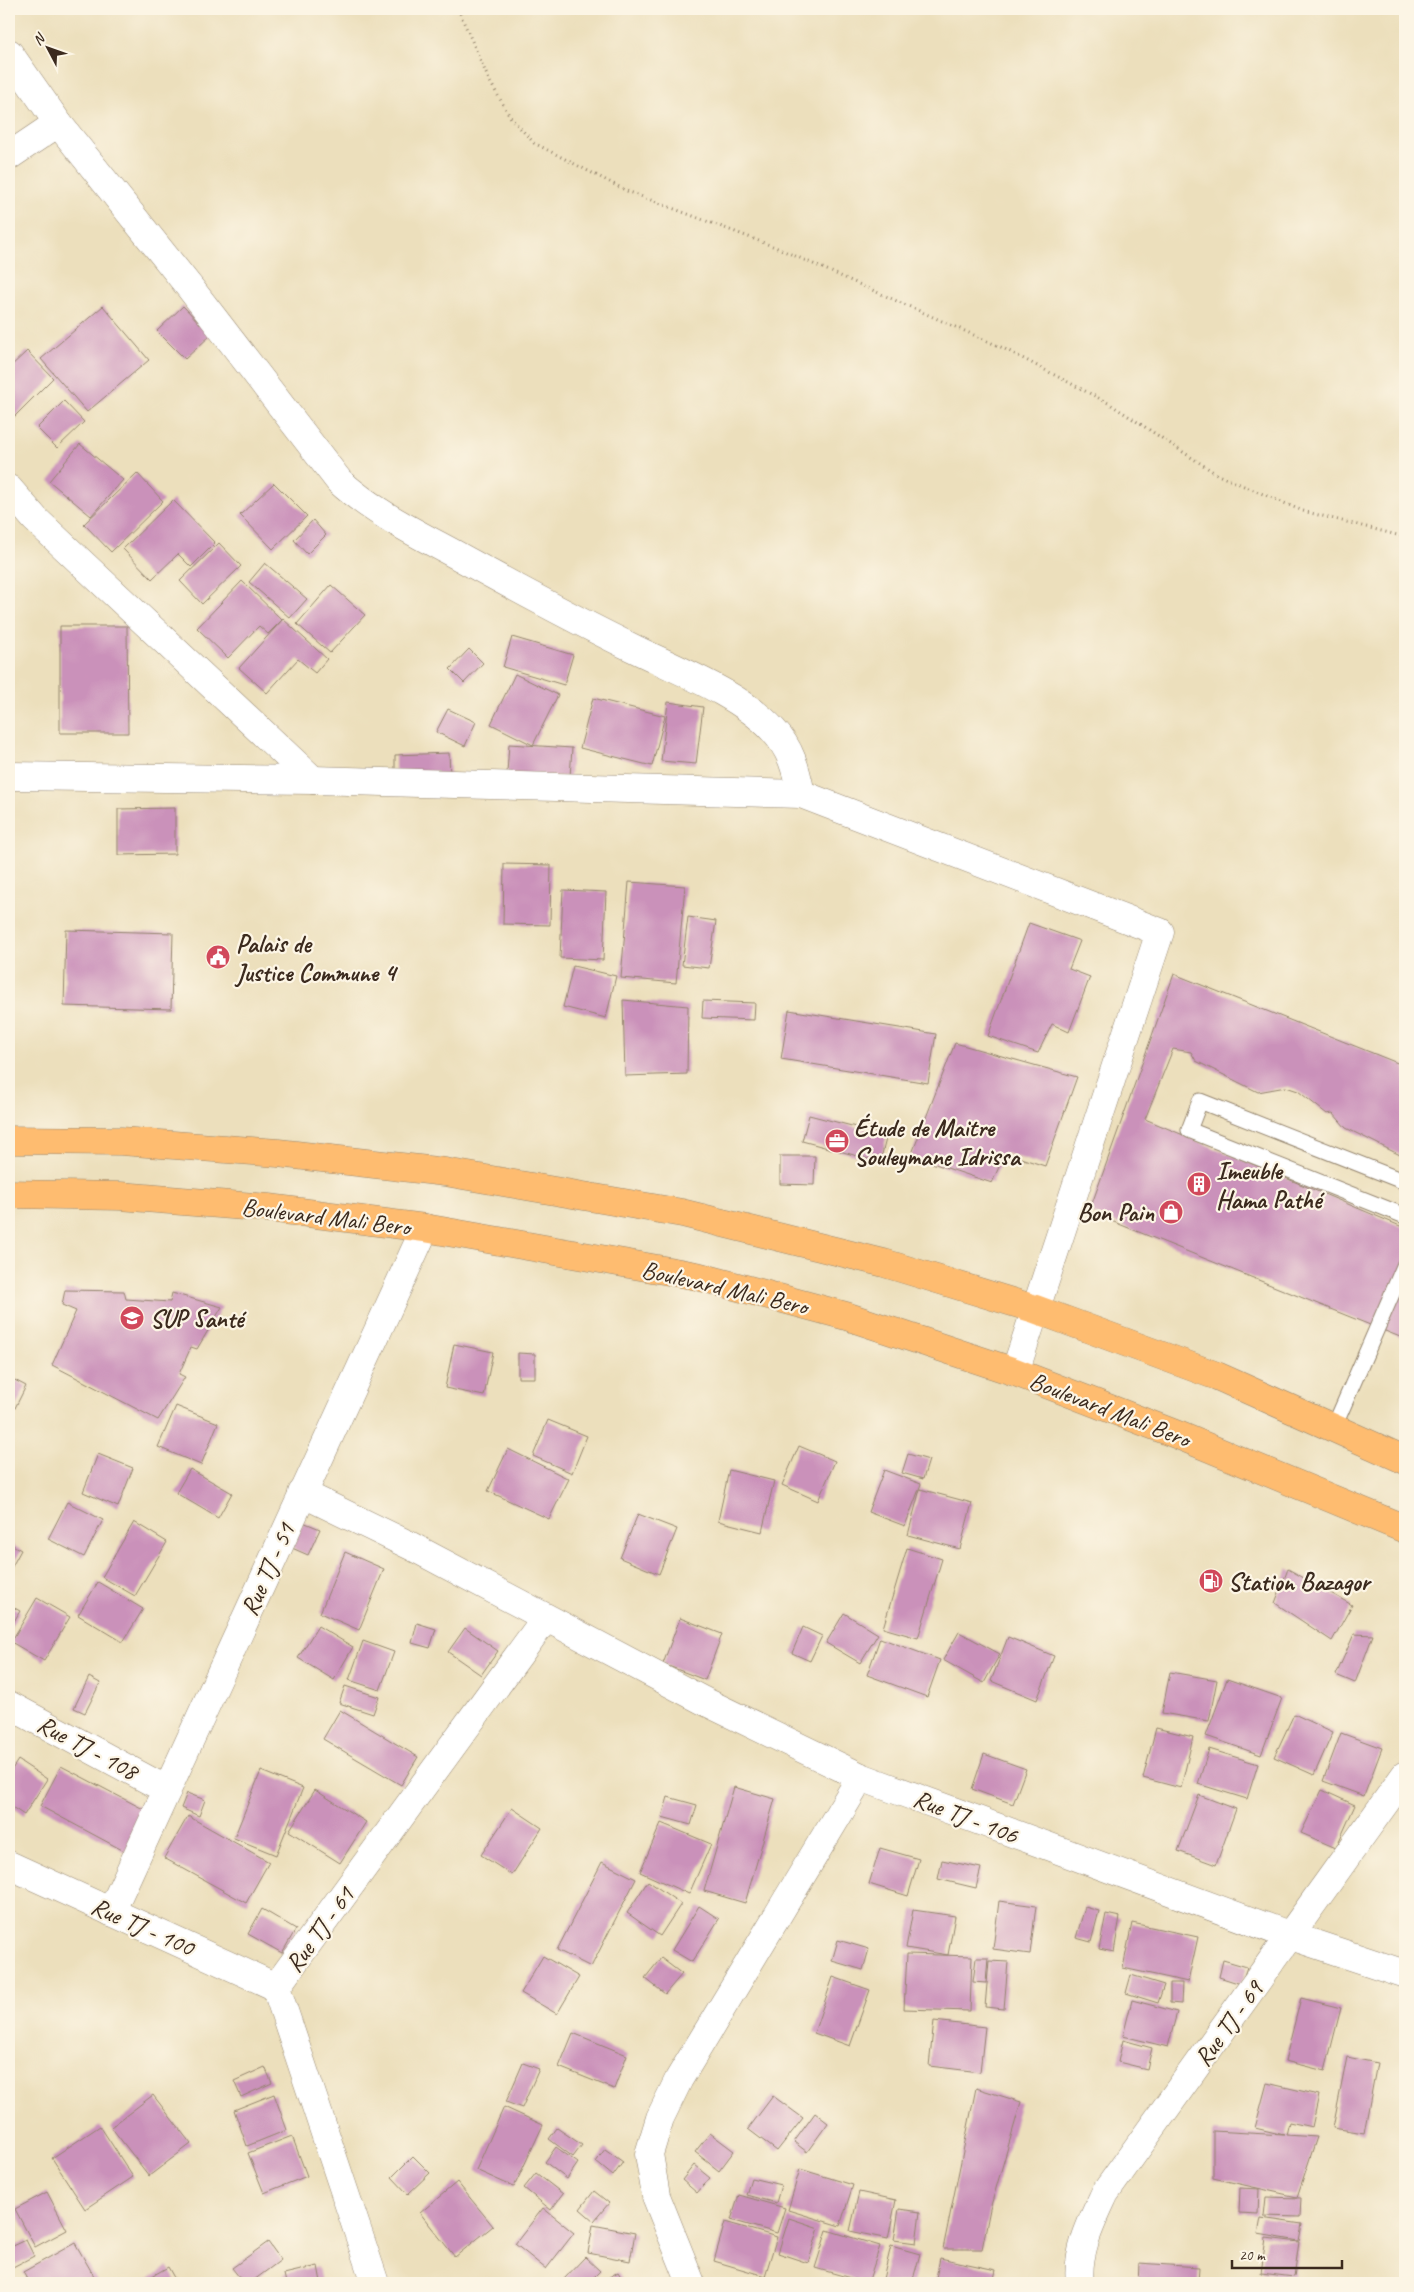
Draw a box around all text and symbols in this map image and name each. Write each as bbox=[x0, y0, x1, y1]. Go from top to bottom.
north arrow bbox=[22, 22, 72, 72]
text: N bbox=[29, 29, 49, 49]
place label: Palais de Justice Commune 4 bbox=[234, 928, 398, 989]
public building icon: Palais de Justice Commune 4 bbox=[205, 944, 231, 970]
place label: Étude de Maitre Souleymane Idrissa bbox=[854, 1112, 1022, 1173]
office icon: Étude de Maitre Souleymane Idrissa bbox=[824, 1128, 850, 1154]
place label: Imeuble Hama Pathé bbox=[1216, 1155, 1325, 1216]
building icon: Imeuble Hama Pathé bbox=[1186, 1171, 1212, 1197]
street label: Boulevard Mali Bero bbox=[240, 1191, 415, 1244]
place label: Bon Pain bbox=[1077, 1197, 1155, 1229]
shop icon: Bon Pain bbox=[1158, 1199, 1184, 1225]
street label: Boulevard Mali Bero bbox=[639, 1253, 814, 1323]
place label: SUP Santé bbox=[150, 1303, 247, 1335]
school or university icon: SUP Santé bbox=[119, 1305, 145, 1331]
street label: Boulevard Mali Bero bbox=[1025, 1365, 1197, 1456]
street label: Rue TJ - 51 bbox=[233, 1517, 303, 1621]
place label: Station Bazagor bbox=[1228, 1566, 1373, 1598]
fuel station icon: Station Bazagor bbox=[1198, 1568, 1224, 1594]
street label: Rue TJ - 108 bbox=[32, 1708, 146, 1789]
street label: Rue TJ - 106 bbox=[909, 1782, 1023, 1852]
street label: Rue TJ - 61 bbox=[278, 1879, 363, 1979]
street label: Rue TJ - 100 bbox=[86, 1890, 201, 1964]
street label: Rue TJ - 69 bbox=[1187, 1973, 1272, 2073]
scale bar bbox=[1232, 2237, 1342, 2269]
text: 20 m bbox=[1239, 2246, 1266, 2265]

